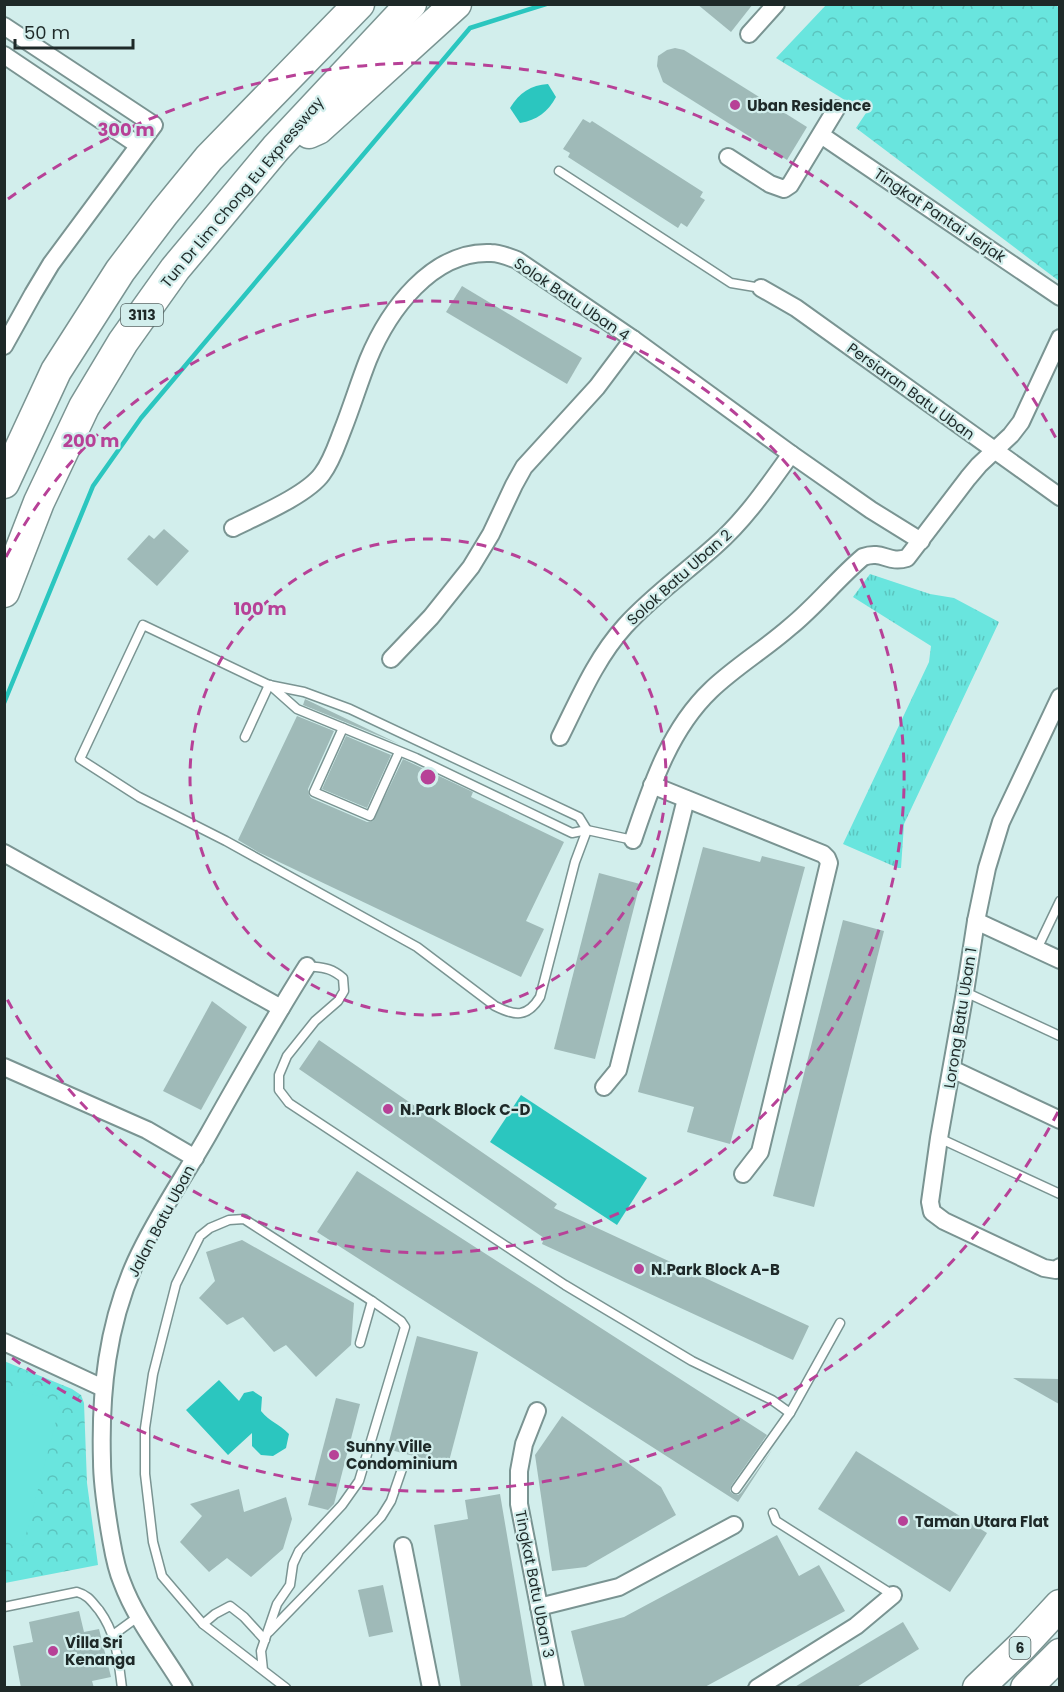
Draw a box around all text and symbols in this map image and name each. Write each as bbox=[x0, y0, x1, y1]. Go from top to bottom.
scale bar bbox=[15, 12, 134, 50]
text: 50 m bbox=[24, 20, 70, 45]
street label: Tun Dr Lim Chong Eu Expressway bbox=[156, 92, 329, 292]
place label: Uban Residence bbox=[747, 95, 871, 116]
marker: Uban Residence bbox=[728, 98, 742, 112]
text: 300 m bbox=[97, 117, 155, 142]
street label: Tingkat Pantai Jerjak bbox=[870, 163, 1010, 267]
street label: Solok Batu Uban 4 bbox=[510, 252, 634, 346]
road number: 3113 bbox=[121, 304, 163, 326]
street label: Persiaran Batu Uban bbox=[843, 338, 979, 444]
text: 200 m bbox=[63, 428, 119, 453]
street label: Solok Batu Uban 2 bbox=[622, 524, 736, 630]
text: 100 m bbox=[233, 596, 287, 621]
centre of rings bbox=[418, 767, 438, 787]
street label: Lorong Batu Uban 1 bbox=[939, 946, 981, 1090]
place label: N.Park Block C-D bbox=[400, 1099, 530, 1120]
marker: N.Park Block C-D bbox=[381, 1102, 395, 1116]
street label: Jalan Batu Uban bbox=[123, 1161, 199, 1281]
place label: N.Park Block A-B bbox=[651, 1259, 780, 1280]
marker: N.Park Block A-B bbox=[632, 1262, 646, 1276]
place label: Sunny Ville Condominium bbox=[346, 1436, 458, 1474]
marker: Sunny Ville Condominium bbox=[327, 1448, 341, 1462]
street label: Tingkat Batu Uban 3 bbox=[510, 1508, 560, 1660]
place label: Taman Utara Flat bbox=[915, 1511, 1049, 1532]
marker: Taman Utara Flat bbox=[896, 1514, 910, 1528]
place label: Villa Sri Kenanga bbox=[65, 1632, 135, 1670]
road number: 6 bbox=[1010, 1637, 1030, 1659]
marker: Villa Sri Kenanga bbox=[46, 1644, 60, 1658]

